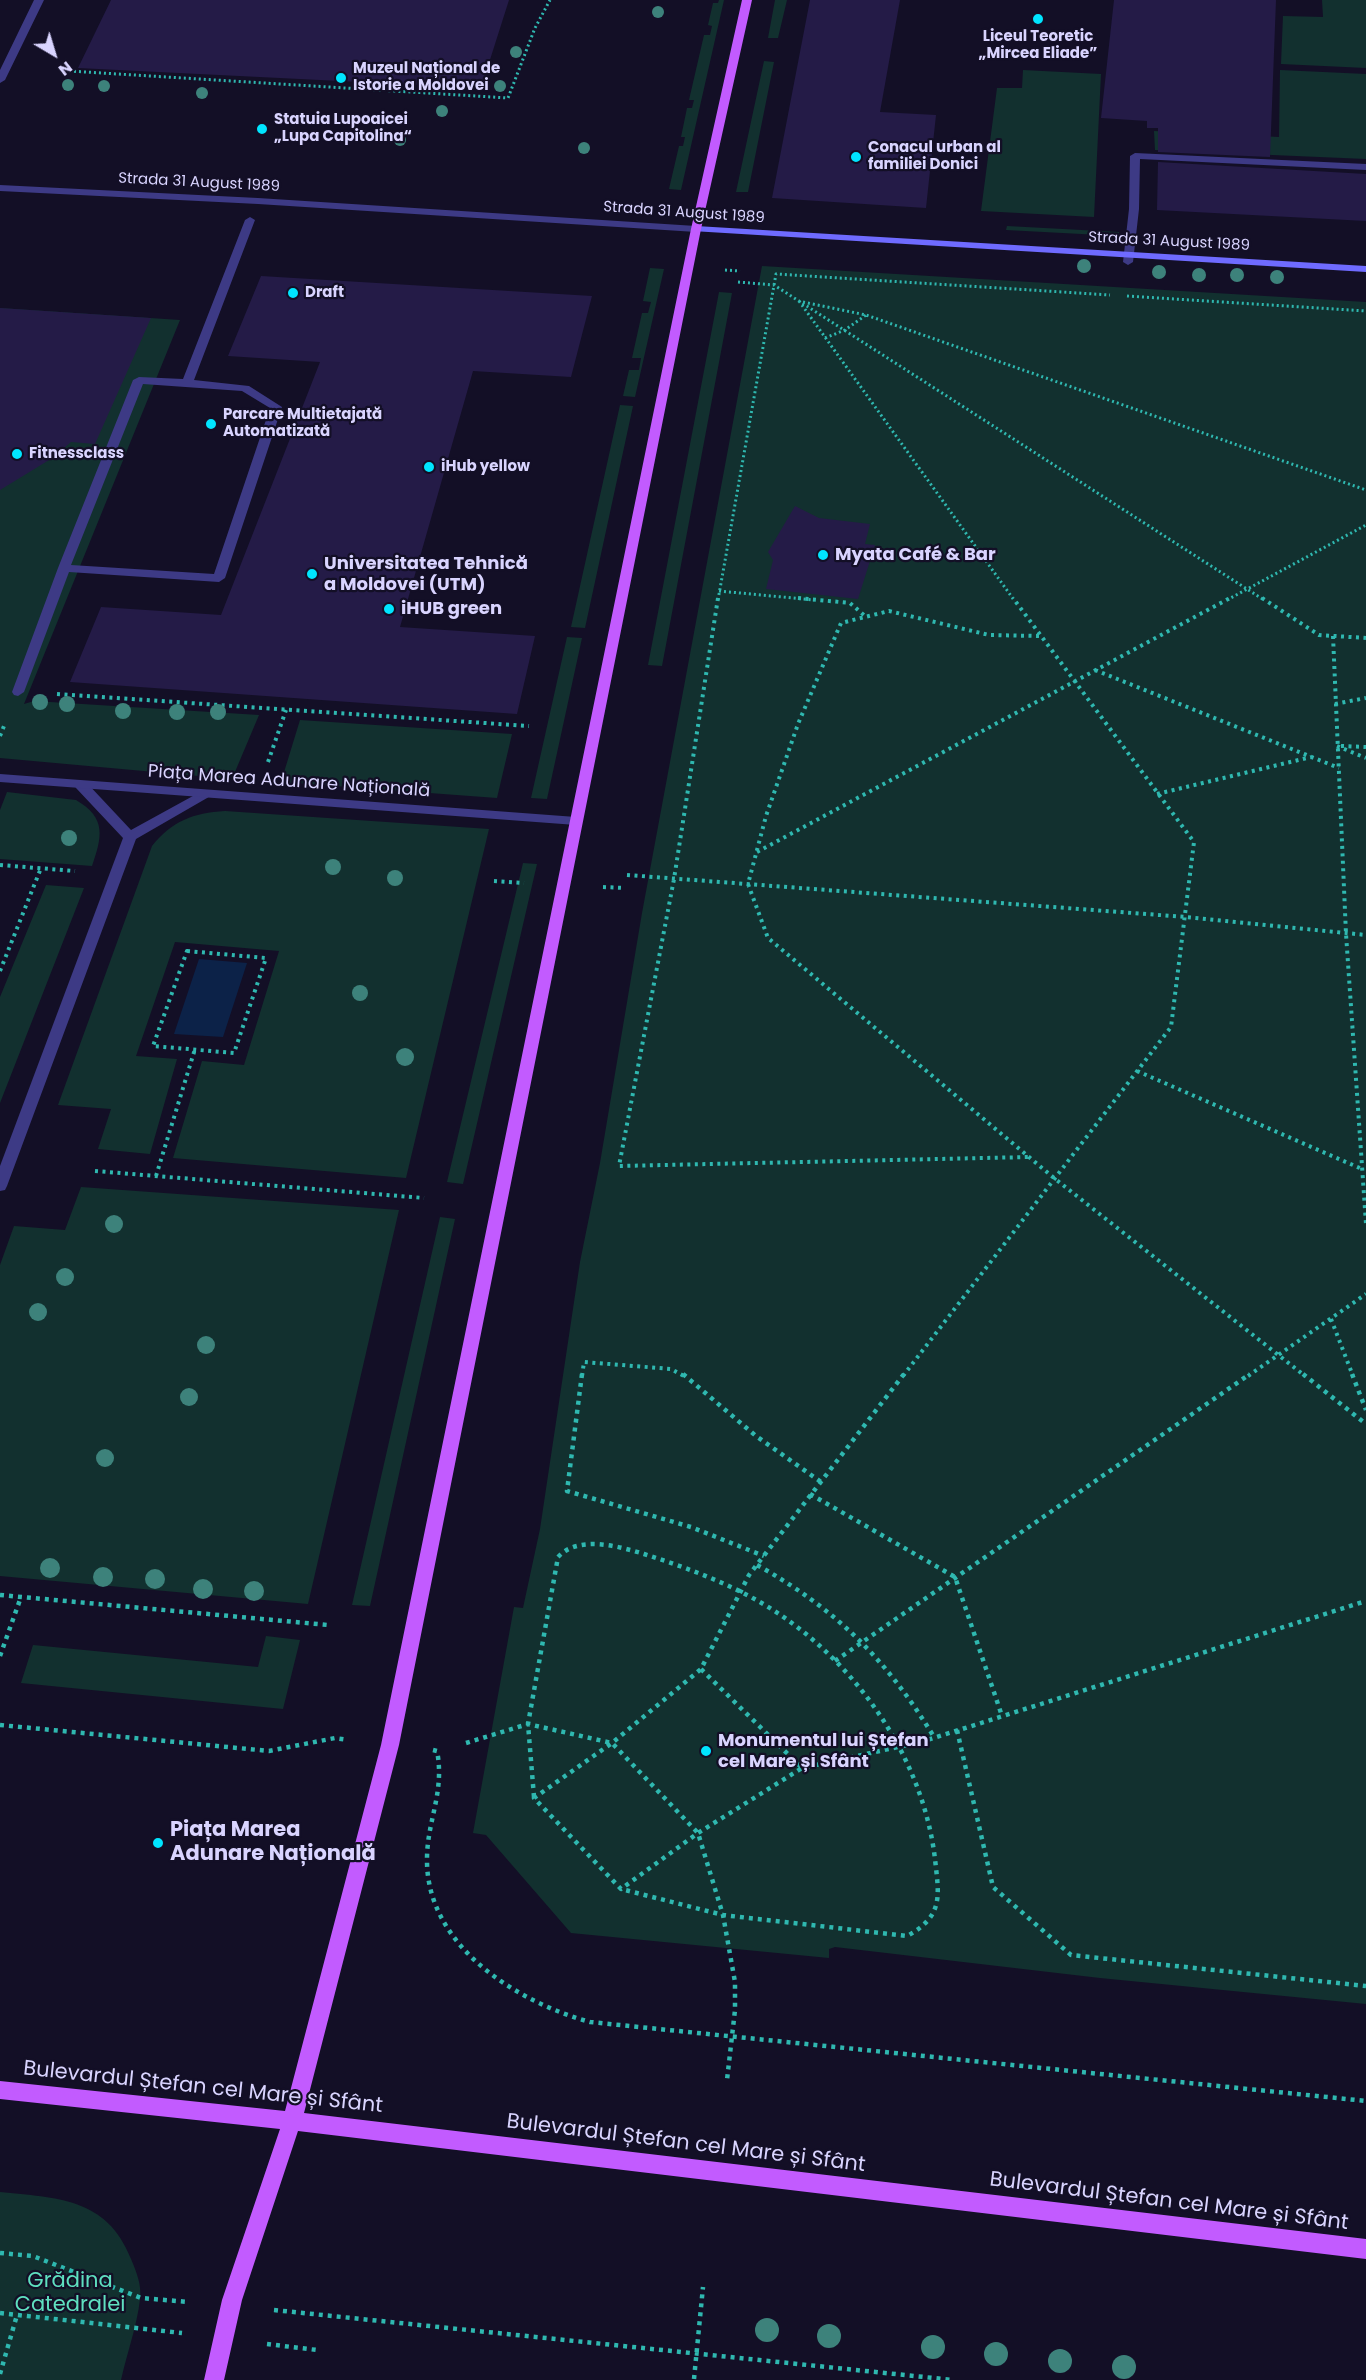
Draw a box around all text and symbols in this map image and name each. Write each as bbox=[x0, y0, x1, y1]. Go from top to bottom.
marker: Liceul Teoretic „Mircea Eliade” bbox=[1031, 12, 1045, 26]
north arrow bbox=[24, 24, 84, 84]
place label: Liceul Teoretic „Mircea Eliade” bbox=[979, 28, 1097, 63]
text: N bbox=[54, 56, 77, 81]
place label: Muzeul Național de Istorie a Moldovei bbox=[353, 60, 500, 95]
marker: Muzeul Național de Istorie a Moldovei bbox=[334, 71, 348, 85]
place label: Statuia Lupoaicei „Lupa Capitolina“ bbox=[274, 111, 412, 146]
marker: Statuia Lupoaicei „Lupa Capitolina“ bbox=[255, 122, 269, 136]
place label: Conacul urban al familiei Donici bbox=[868, 139, 1001, 174]
marker: Conacul urban al familiei Donici bbox=[849, 150, 863, 164]
street label: Strada 31 August 1989 bbox=[118, 170, 280, 196]
street label: Strada 31 August 1989 bbox=[603, 198, 765, 228]
street label: Strada 31 August 1989 bbox=[1088, 229, 1250, 255]
place label: Draft bbox=[305, 284, 344, 302]
marker: Draft bbox=[286, 286, 300, 300]
place label: Parcare Multietajată Automatizată bbox=[223, 406, 382, 441]
marker: Parcare Multietajată Automatizată bbox=[204, 417, 218, 431]
place label: Fitnessclass bbox=[29, 445, 124, 463]
marker: Fitnessclass bbox=[10, 447, 24, 461]
place label: iHub yellow bbox=[441, 458, 530, 476]
marker: iHub yellow bbox=[422, 460, 436, 474]
place label: Myata Café & Bar bbox=[835, 544, 996, 566]
marker: Myata Café & Bar bbox=[816, 548, 830, 562]
place label: Universitatea Tehnică a Moldovei (UTM) bbox=[324, 553, 528, 596]
marker: Universitatea Tehnică a Moldovei (UTM) bbox=[305, 567, 319, 581]
place label: iHUB green bbox=[401, 598, 502, 620]
marker: iHUB green bbox=[382, 602, 396, 616]
street label: Piața Marea Adunare Națională bbox=[147, 761, 431, 803]
place label: Monumentul lui Ștefan cel Mare și Sfânt bbox=[718, 1730, 929, 1772]
marker: Monumentul lui Ștefan cel Mare și Sfânt bbox=[699, 1744, 713, 1758]
place label: Piața Marea Adunare Națională bbox=[170, 1818, 376, 1868]
marker: Piața Marea Adunare Națională bbox=[151, 1836, 165, 1850]
street label: Bulevardul Ștefan cel Mare și Sfânt bbox=[22, 2057, 384, 2119]
street label: Bulevardul Ștefan cel Mare și Sfânt bbox=[505, 2109, 867, 2179]
street label: Bulevardul Ștefan cel Mare și Sfânt bbox=[988, 2167, 1350, 2237]
park label: Grădina Catedralei bbox=[15, 2269, 125, 2319]

